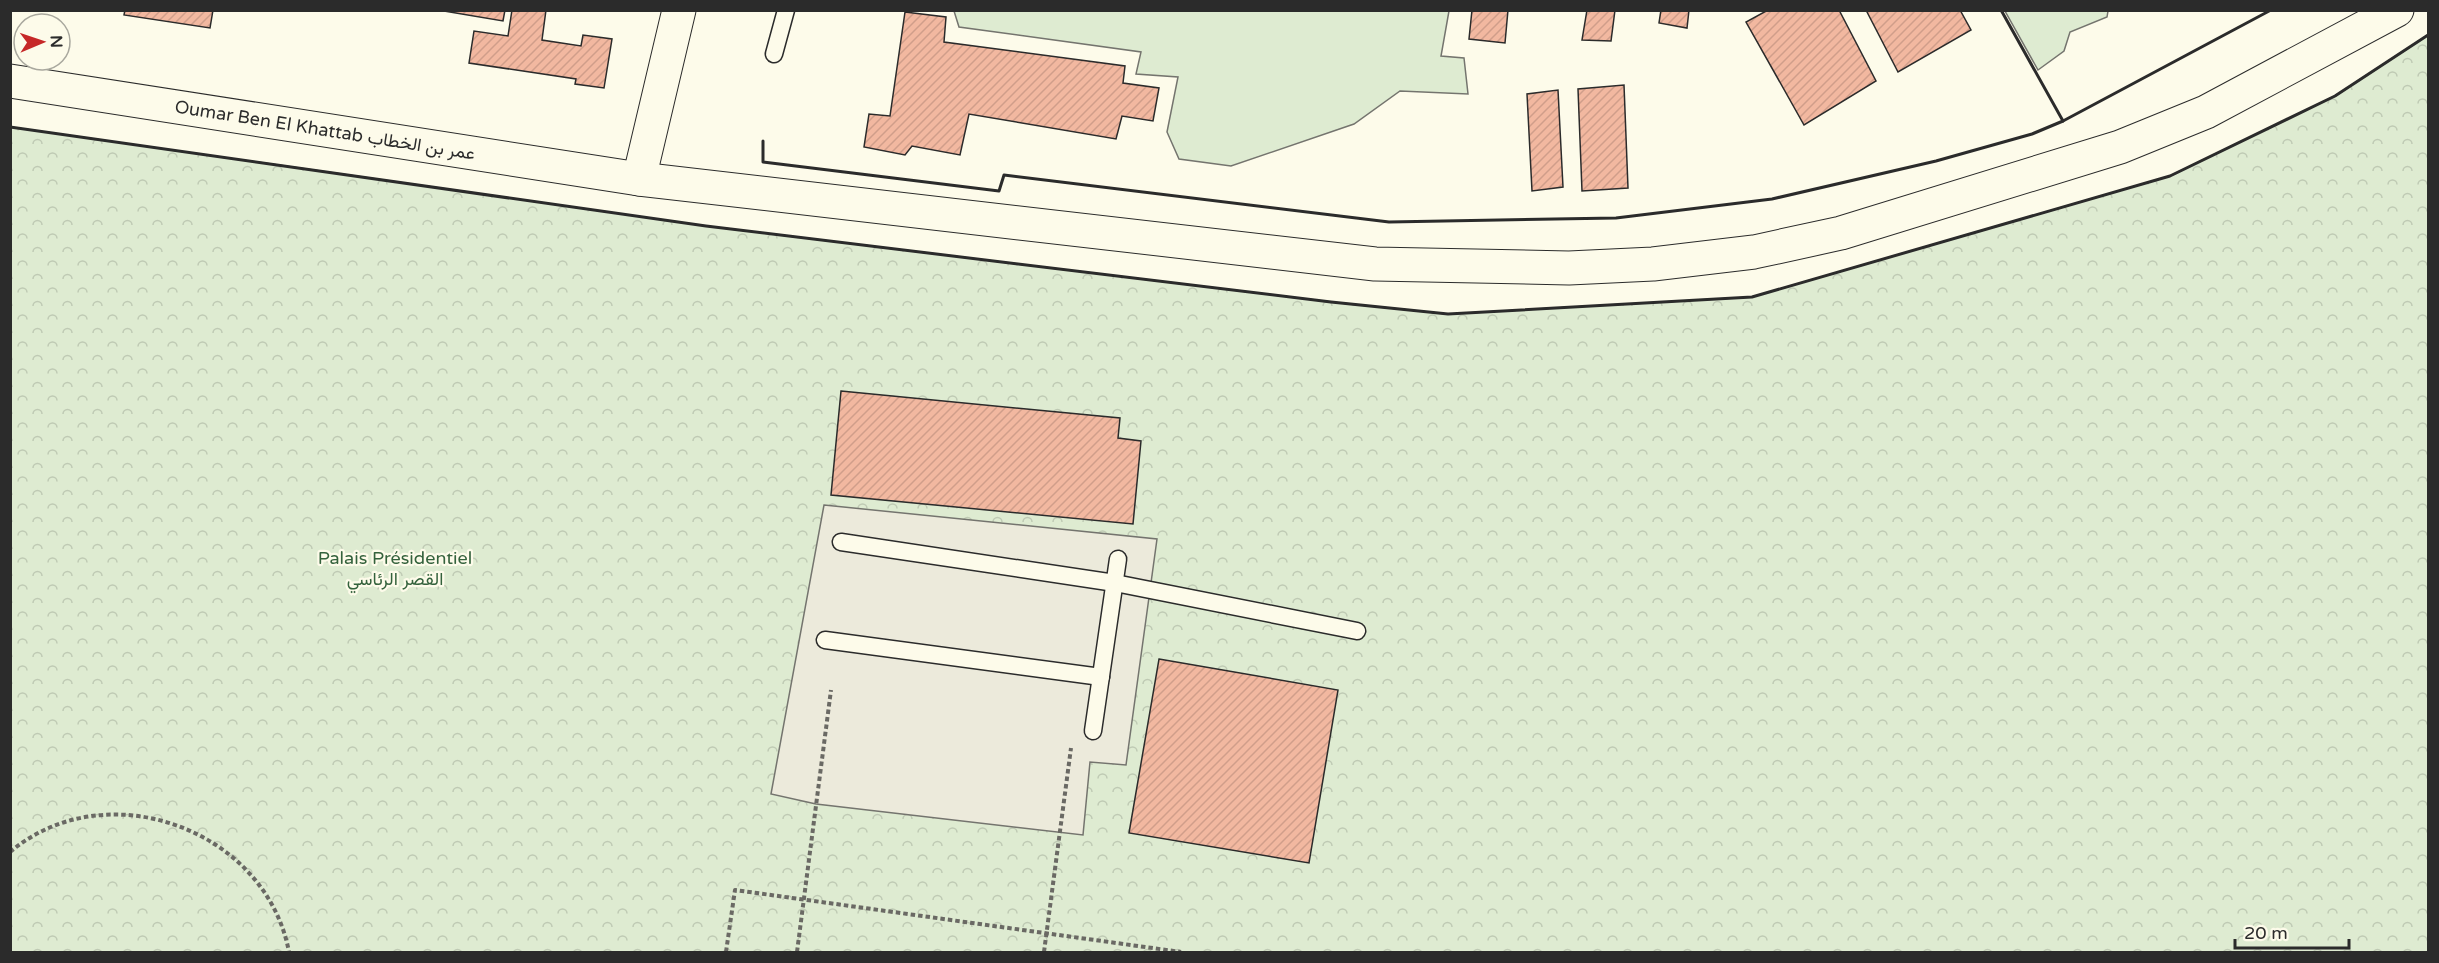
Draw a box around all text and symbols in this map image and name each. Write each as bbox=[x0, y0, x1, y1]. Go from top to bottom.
north arrow bbox=[12, 12, 72, 72]
text: N bbox=[46, 35, 66, 48]
street label: Oumar Ben El Khattab عمر بن الخطاب bbox=[173, 95, 477, 165]
park label: Palais Présidentiel القصر الرئاسي bbox=[318, 547, 472, 594]
scale bar bbox=[2235, 912, 2349, 950]
text: 20 m bbox=[2244, 922, 2288, 944]

